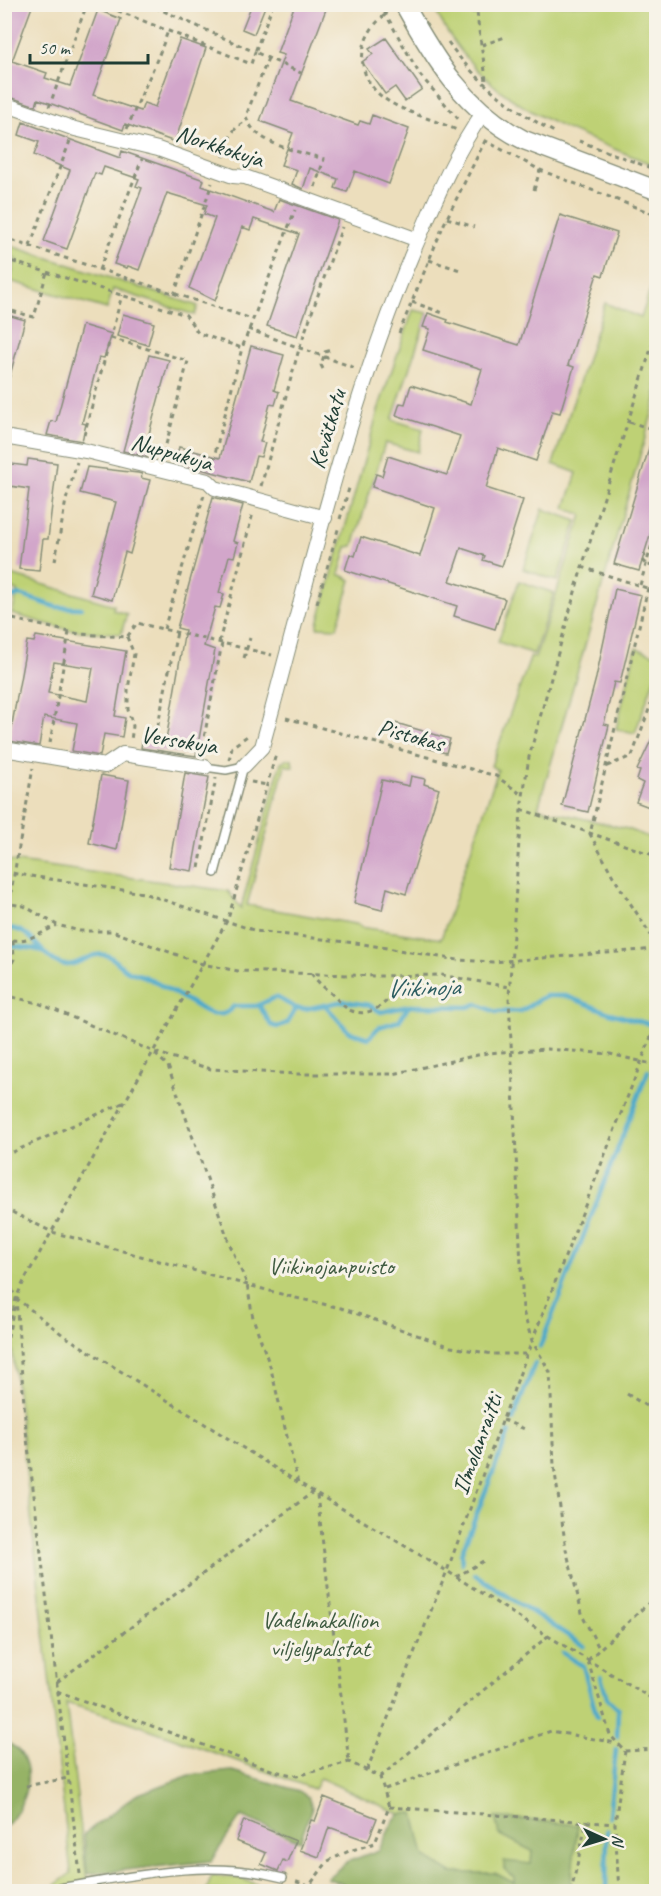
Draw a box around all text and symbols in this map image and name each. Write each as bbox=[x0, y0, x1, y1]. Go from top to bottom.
scale bar bbox=[30, 27, 148, 65]
text: 50 m bbox=[39, 37, 72, 59]
street label: Norkkokuja bbox=[172, 118, 269, 175]
street label: Kevätkatu bbox=[301, 384, 353, 472]
street label: Nuppukuja bbox=[128, 426, 218, 478]
street label: Pistokas bbox=[375, 712, 450, 759]
street label: Versokuja bbox=[139, 719, 221, 761]
water label: Viikinoja bbox=[386, 970, 463, 1005]
park label: Viikinojanpuisto bbox=[268, 1251, 396, 1281]
street label: Ilmolanraitti bbox=[445, 1387, 510, 1499]
park label: Vadelmakallion viljelypalstat bbox=[262, 1605, 380, 1663]
north arrow bbox=[574, 1809, 634, 1869]
text: N bbox=[607, 1834, 628, 1849]

